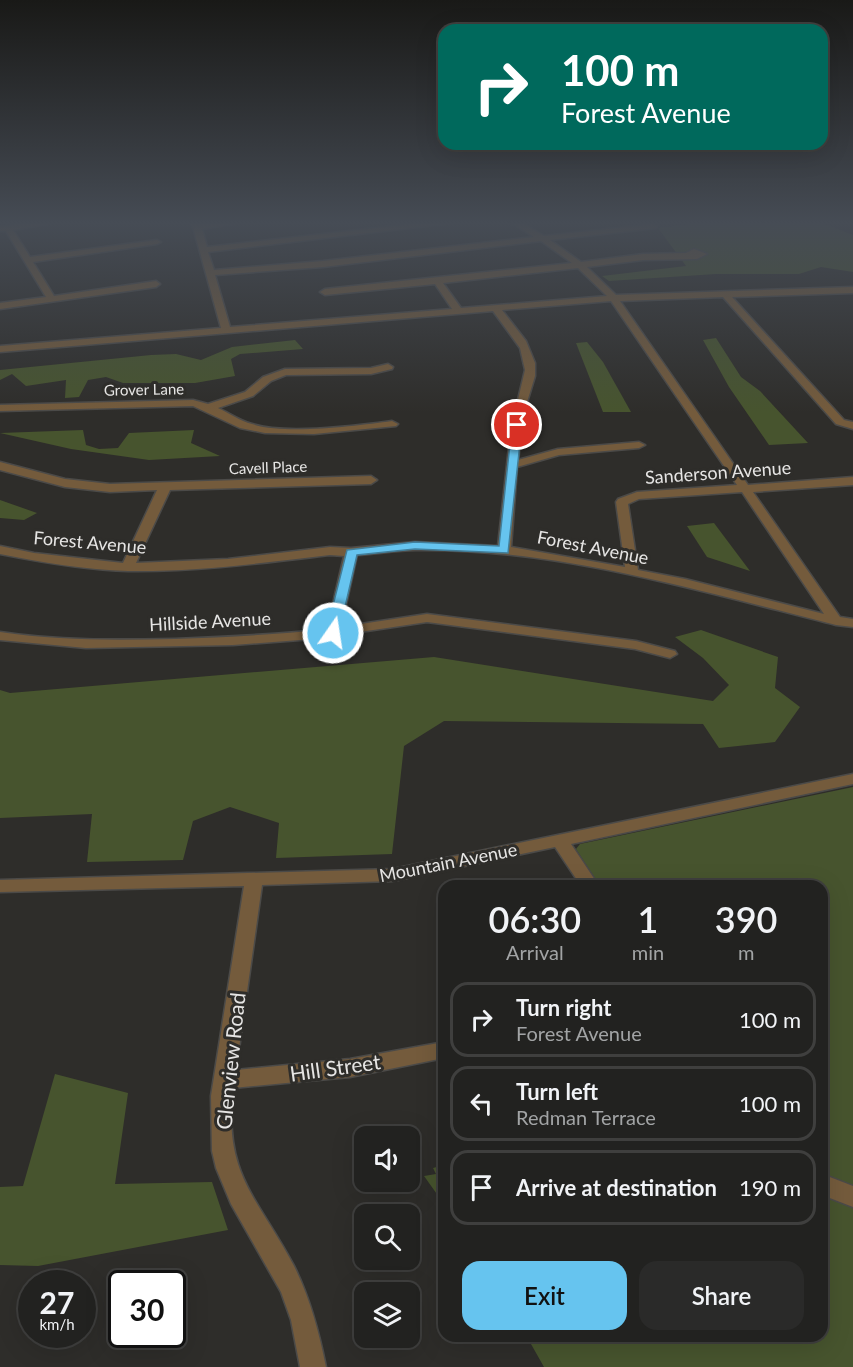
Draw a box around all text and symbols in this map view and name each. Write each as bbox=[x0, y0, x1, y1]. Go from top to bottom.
text: 100 m bbox=[561, 45, 679, 95]
icon: right bbox=[462, 48, 540, 126]
text: Forest Avenue bbox=[561, 96, 731, 129]
street label: Grover Lane bbox=[104, 379, 184, 399]
pin bbox=[491, 399, 542, 450]
icon: arrive bbox=[500, 408, 533, 441]
street label: Sanderson Avenue bbox=[644, 456, 792, 488]
street label: Cavell Place bbox=[228, 457, 308, 477]
street label: Forest Avenue bbox=[535, 525, 651, 569]
street label: Forest Avenue bbox=[33, 526, 147, 558]
position arrow bbox=[301, 601, 365, 665]
street label: Hillside Avenue bbox=[149, 607, 271, 635]
street label: Mountain Avenue bbox=[377, 838, 519, 886]
text: 06:30 bbox=[489, 897, 581, 941]
text: 1 bbox=[638, 897, 658, 941]
text: 390 bbox=[715, 897, 777, 941]
text: Arrival bbox=[506, 940, 564, 964]
text: min bbox=[632, 940, 664, 964]
text: m bbox=[738, 940, 754, 964]
street label: Glenview Road bbox=[210, 991, 250, 1131]
text: Turn right bbox=[516, 994, 611, 1021]
icon: right bbox=[465, 1003, 498, 1036]
text: 100 m bbox=[739, 1006, 801, 1033]
text: Forest Avenue bbox=[516, 1021, 642, 1045]
street label: Hill Street bbox=[288, 1048, 383, 1086]
text: Turn left bbox=[516, 1078, 598, 1105]
icon: left bbox=[465, 1087, 498, 1120]
text: 100 m bbox=[739, 1090, 801, 1117]
text: Redman Terrace bbox=[516, 1105, 656, 1129]
map controls bbox=[354, 1126, 420, 1348]
button: sound bbox=[354, 1126, 420, 1192]
icon: arrive bbox=[465, 1171, 498, 1204]
text: Arrive at destination bbox=[516, 1174, 717, 1201]
text: 190 m bbox=[739, 1174, 801, 1201]
button: search bbox=[354, 1204, 420, 1270]
button: Exit bbox=[462, 1261, 627, 1330]
button: Share bbox=[639, 1261, 804, 1330]
speed limit sign: 30 bbox=[108, 1270, 186, 1348]
button: layers bbox=[354, 1282, 420, 1348]
text: 27 bbox=[40, 1284, 74, 1320]
text: km/h bbox=[39, 1315, 75, 1333]

